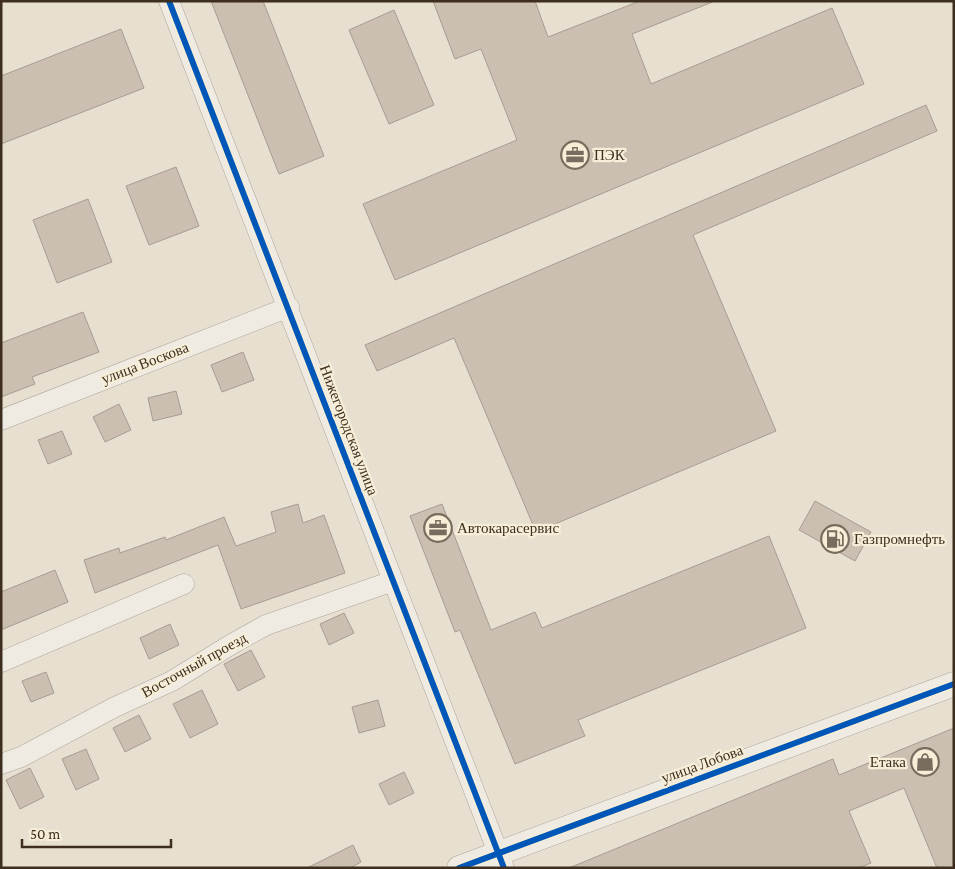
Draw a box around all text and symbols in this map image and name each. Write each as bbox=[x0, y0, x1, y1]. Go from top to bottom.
office icon: ПЭК bbox=[560, 140, 590, 170]
place label: ПЭК bbox=[594, 147, 626, 163]
street label: улица Воскова bbox=[99, 339, 191, 387]
street label: Нижегородская улица bbox=[317, 363, 381, 498]
office icon: Автокарасервис bbox=[423, 513, 453, 543]
place label: Автокарасервис bbox=[457, 520, 559, 536]
fuel station icon: Газпромнефть bbox=[820, 524, 850, 554]
place label: Газпромнефть bbox=[854, 531, 945, 547]
street label: Восточный проезд bbox=[139, 629, 250, 701]
street label: улица Лобова bbox=[659, 742, 745, 786]
shop icon: Етака bbox=[910, 747, 940, 777]
place label: Етака bbox=[870, 754, 906, 770]
scale bar bbox=[22, 816, 171, 848]
text: 50 m bbox=[30, 826, 60, 842]

